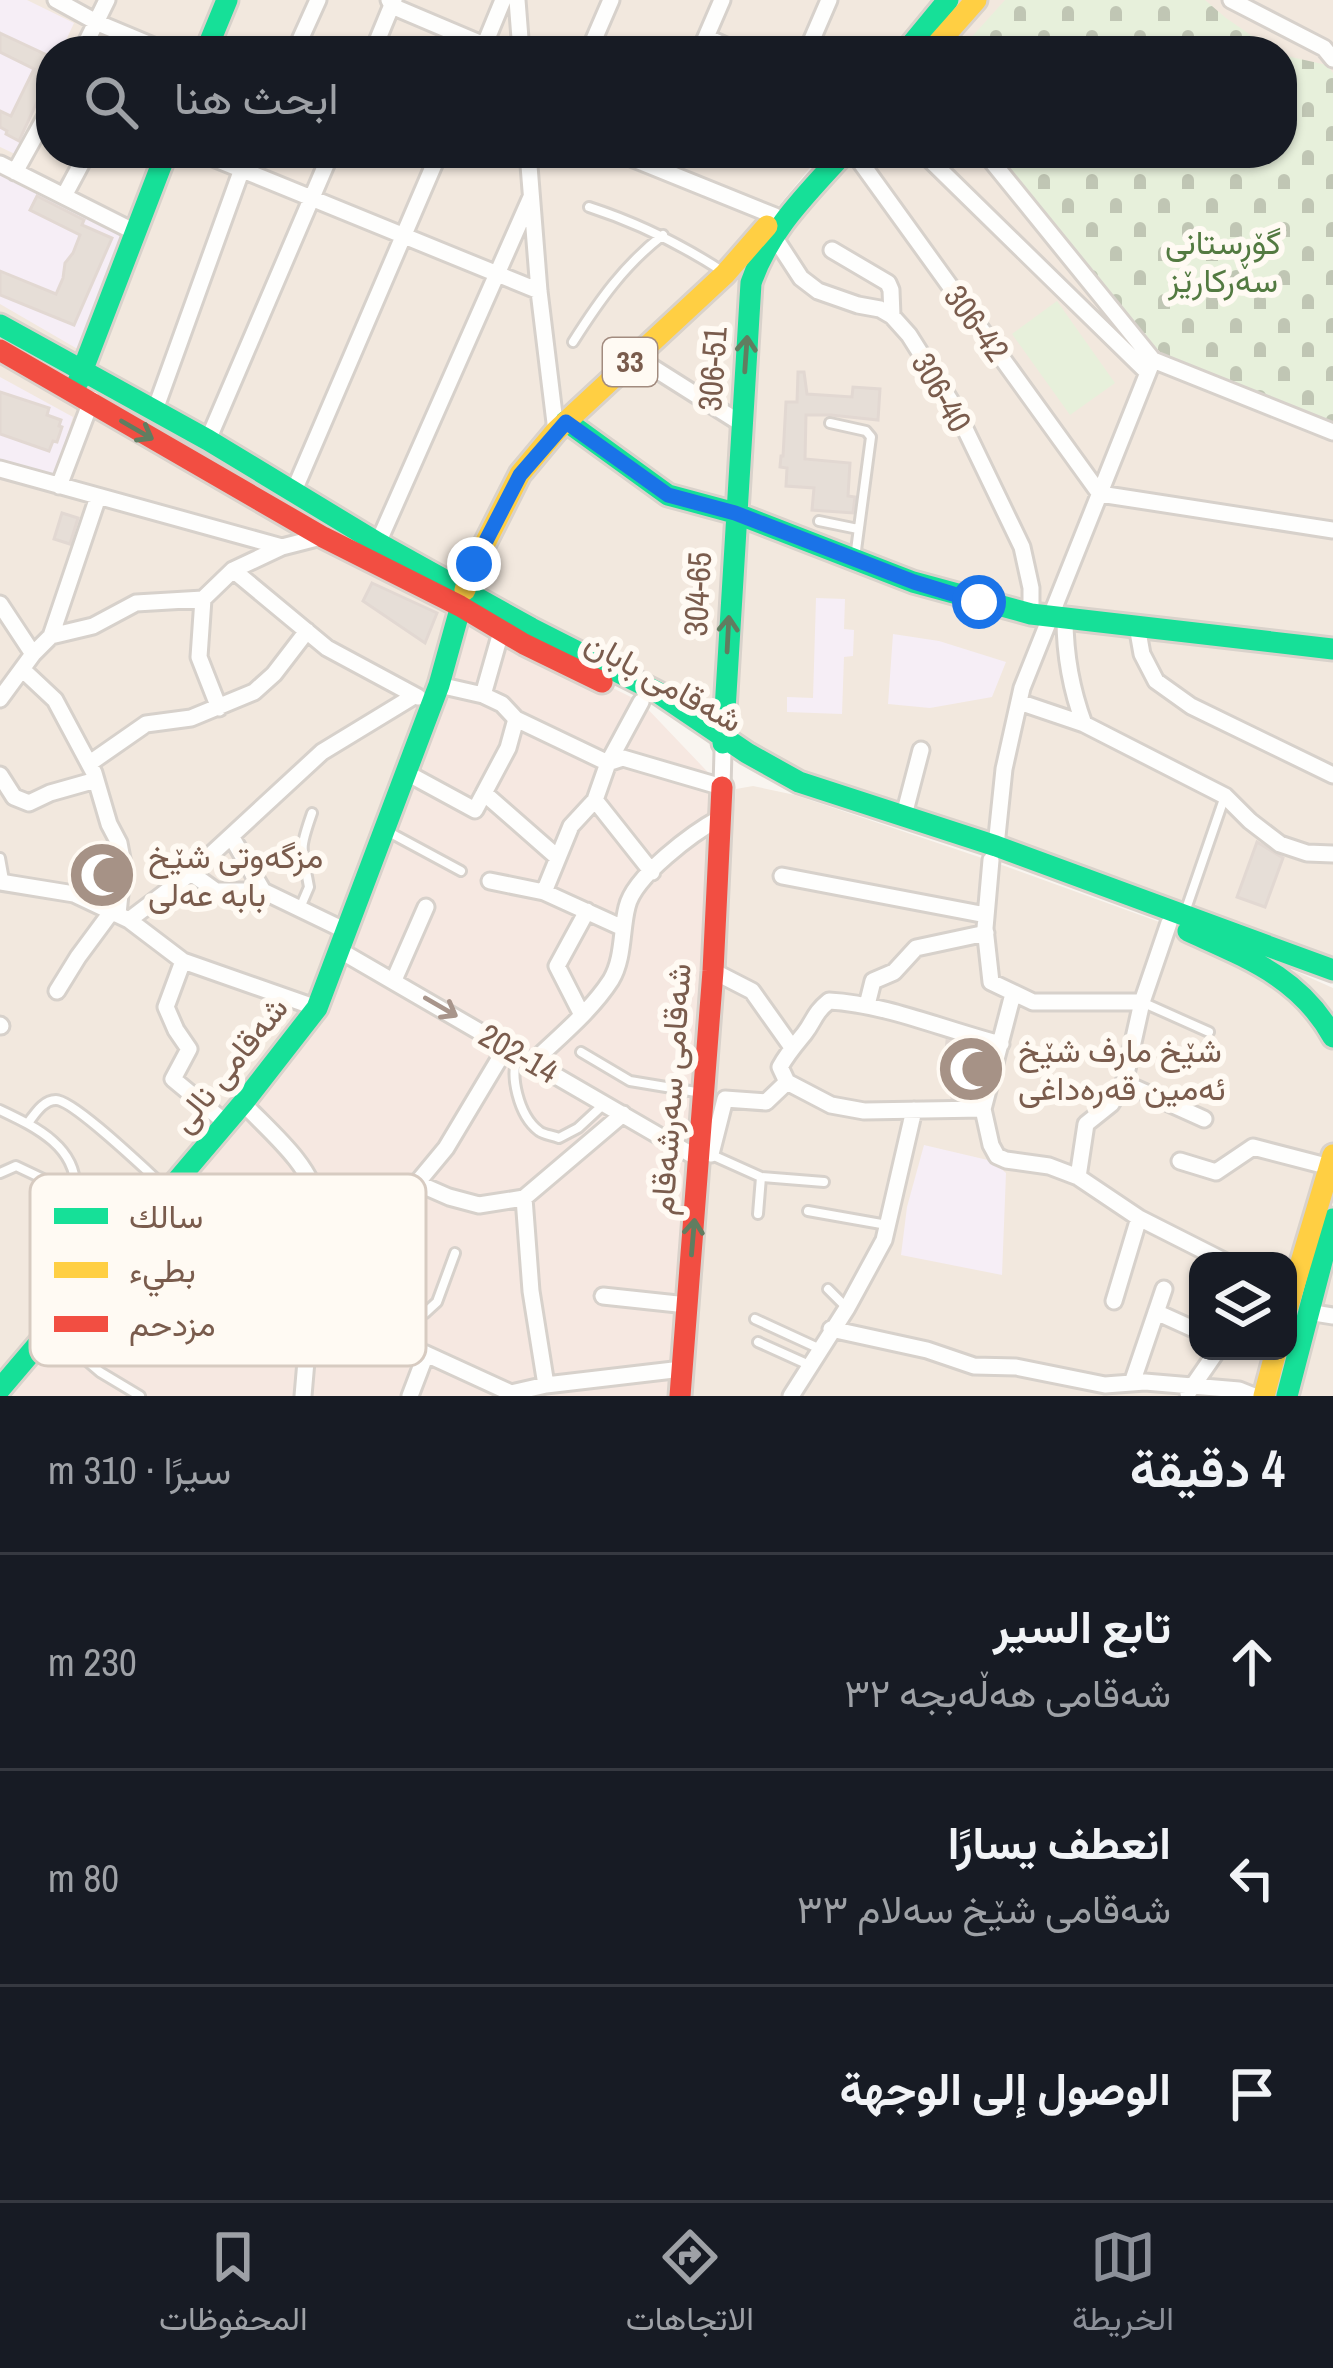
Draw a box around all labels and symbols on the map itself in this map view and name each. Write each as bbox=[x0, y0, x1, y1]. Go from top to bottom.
park label: گۆڕستانی سەرکارێز bbox=[1165, 220, 1281, 302]
street label: 306-42 bbox=[934, 276, 1020, 370]
street label: 306-51 bbox=[687, 325, 737, 413]
one-way arrow bbox=[735, 335, 758, 374]
road number: 33 bbox=[603, 338, 657, 386]
street label: 306-40 bbox=[902, 345, 982, 439]
one-way arrow bbox=[119, 419, 154, 443]
route end bbox=[447, 537, 501, 591]
street label: 304-65 bbox=[673, 551, 721, 637]
route start bbox=[952, 575, 1006, 629]
one-way arrow bbox=[717, 615, 740, 654]
street label: شەقامی بابان bbox=[578, 620, 750, 742]
place label: مزگەوتی شێخ بابە عەلی bbox=[148, 834, 323, 916]
mosque icon: مزگەوتی شێخ بابە عەلی bbox=[67, 840, 137, 910]
street label: شەقامی سەرشەقام bbox=[639, 962, 701, 1216]
street label: شەقامی نالی bbox=[161, 987, 297, 1141]
one-way arrow bbox=[422, 996, 457, 1020]
street label: 202-14 bbox=[472, 1013, 566, 1093]
place label: شێخ مارف شێخ ئەمین قەرەداغی bbox=[1018, 1028, 1226, 1110]
mosque icon: شێخ مارف شێخ ئەمین قەرەداغی bbox=[936, 1034, 1006, 1104]
legend bbox=[30, 1174, 426, 1366]
text: سالك bbox=[129, 1194, 203, 1238]
one-way arrow bbox=[681, 1219, 704, 1258]
text: بطيء bbox=[129, 1248, 196, 1297]
text: مزدحم bbox=[129, 1302, 216, 1346]

